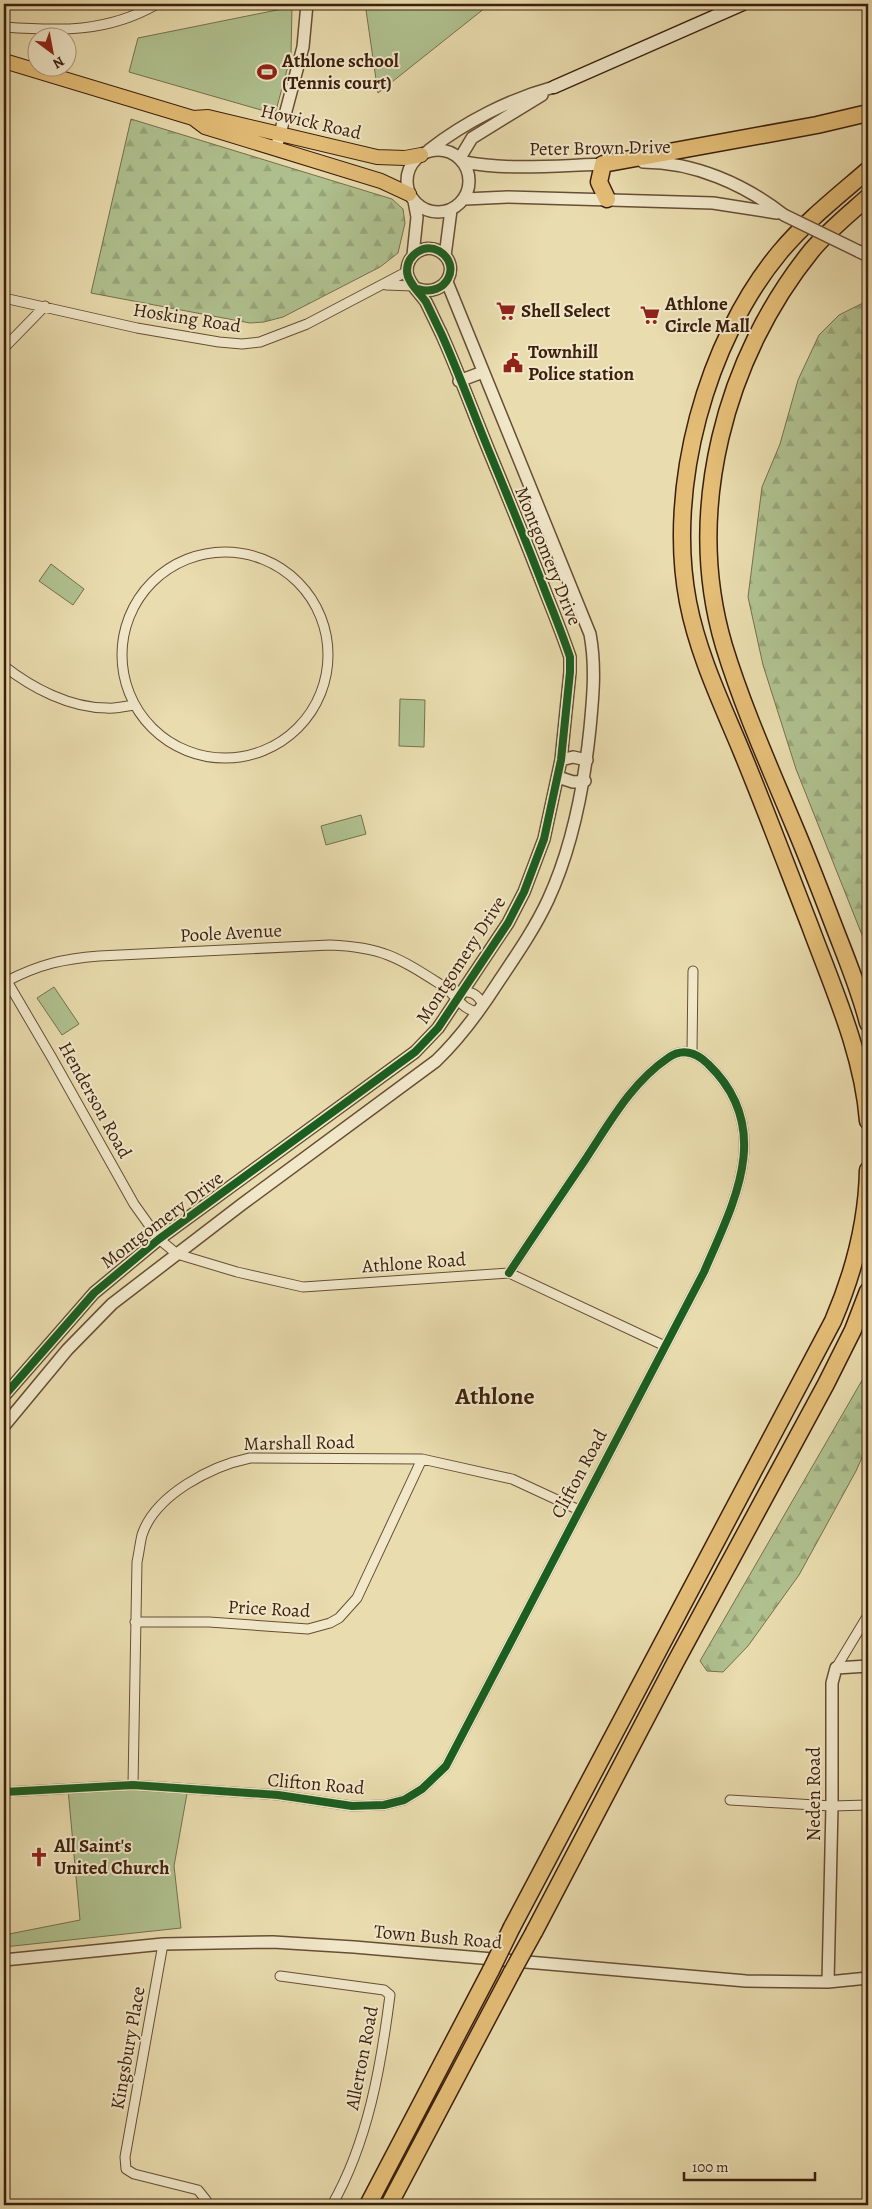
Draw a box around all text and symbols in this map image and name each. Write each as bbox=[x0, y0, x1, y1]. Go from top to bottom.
north arrow bbox=[28, 28, 78, 78]
place label: Athlone school (Tennis court) bbox=[281, 48, 399, 96]
text: N bbox=[49, 52, 68, 73]
sports icon: Athlone school (Tennis court) bbox=[256, 61, 278, 83]
street label: Howick Road bbox=[258, 98, 365, 146]
street label: Peter Brown Drive bbox=[529, 134, 671, 162]
place label: Athlone Circle Mall bbox=[664, 291, 750, 339]
street label: Hosking Road bbox=[131, 297, 244, 339]
place label: Shell Select bbox=[521, 298, 611, 324]
supermarket icon: Shell Select bbox=[495, 300, 517, 322]
supermarket icon: Athlone Circle Mall bbox=[639, 304, 661, 326]
place label: Townhill Police station bbox=[528, 339, 635, 387]
public building icon: Townhill Police station bbox=[502, 352, 524, 374]
street label: Montgomery Drive bbox=[508, 483, 588, 629]
street label: Montgomery Drive bbox=[410, 891, 512, 1029]
street label: Poole Avenue bbox=[179, 917, 283, 949]
street label: Henderson Road bbox=[52, 1037, 138, 1164]
street label: Montgomery Drive bbox=[95, 1165, 229, 1275]
street label: Athlone Road bbox=[360, 1246, 467, 1280]
district label: Athlone bbox=[454, 1380, 535, 1412]
street label: Clifton Road bbox=[545, 1424, 614, 1523]
street label: Marshall Road bbox=[243, 1429, 356, 1457]
street label: Price Road bbox=[227, 1594, 312, 1624]
street label: Neden Road bbox=[801, 1746, 827, 1841]
street label: Clifton Road bbox=[266, 1767, 366, 1801]
place label: All Saint's United Church bbox=[53, 1833, 170, 1881]
church icon: All Saint's United Church bbox=[28, 1846, 50, 1868]
street label: Town Bush Road bbox=[373, 1918, 504, 1956]
street label: Kingsbury Place bbox=[104, 1984, 152, 2112]
street label: Allerton Road bbox=[339, 2003, 385, 2113]
scale bar bbox=[684, 2149, 816, 2181]
text: 100 m bbox=[692, 2157, 729, 2177]

